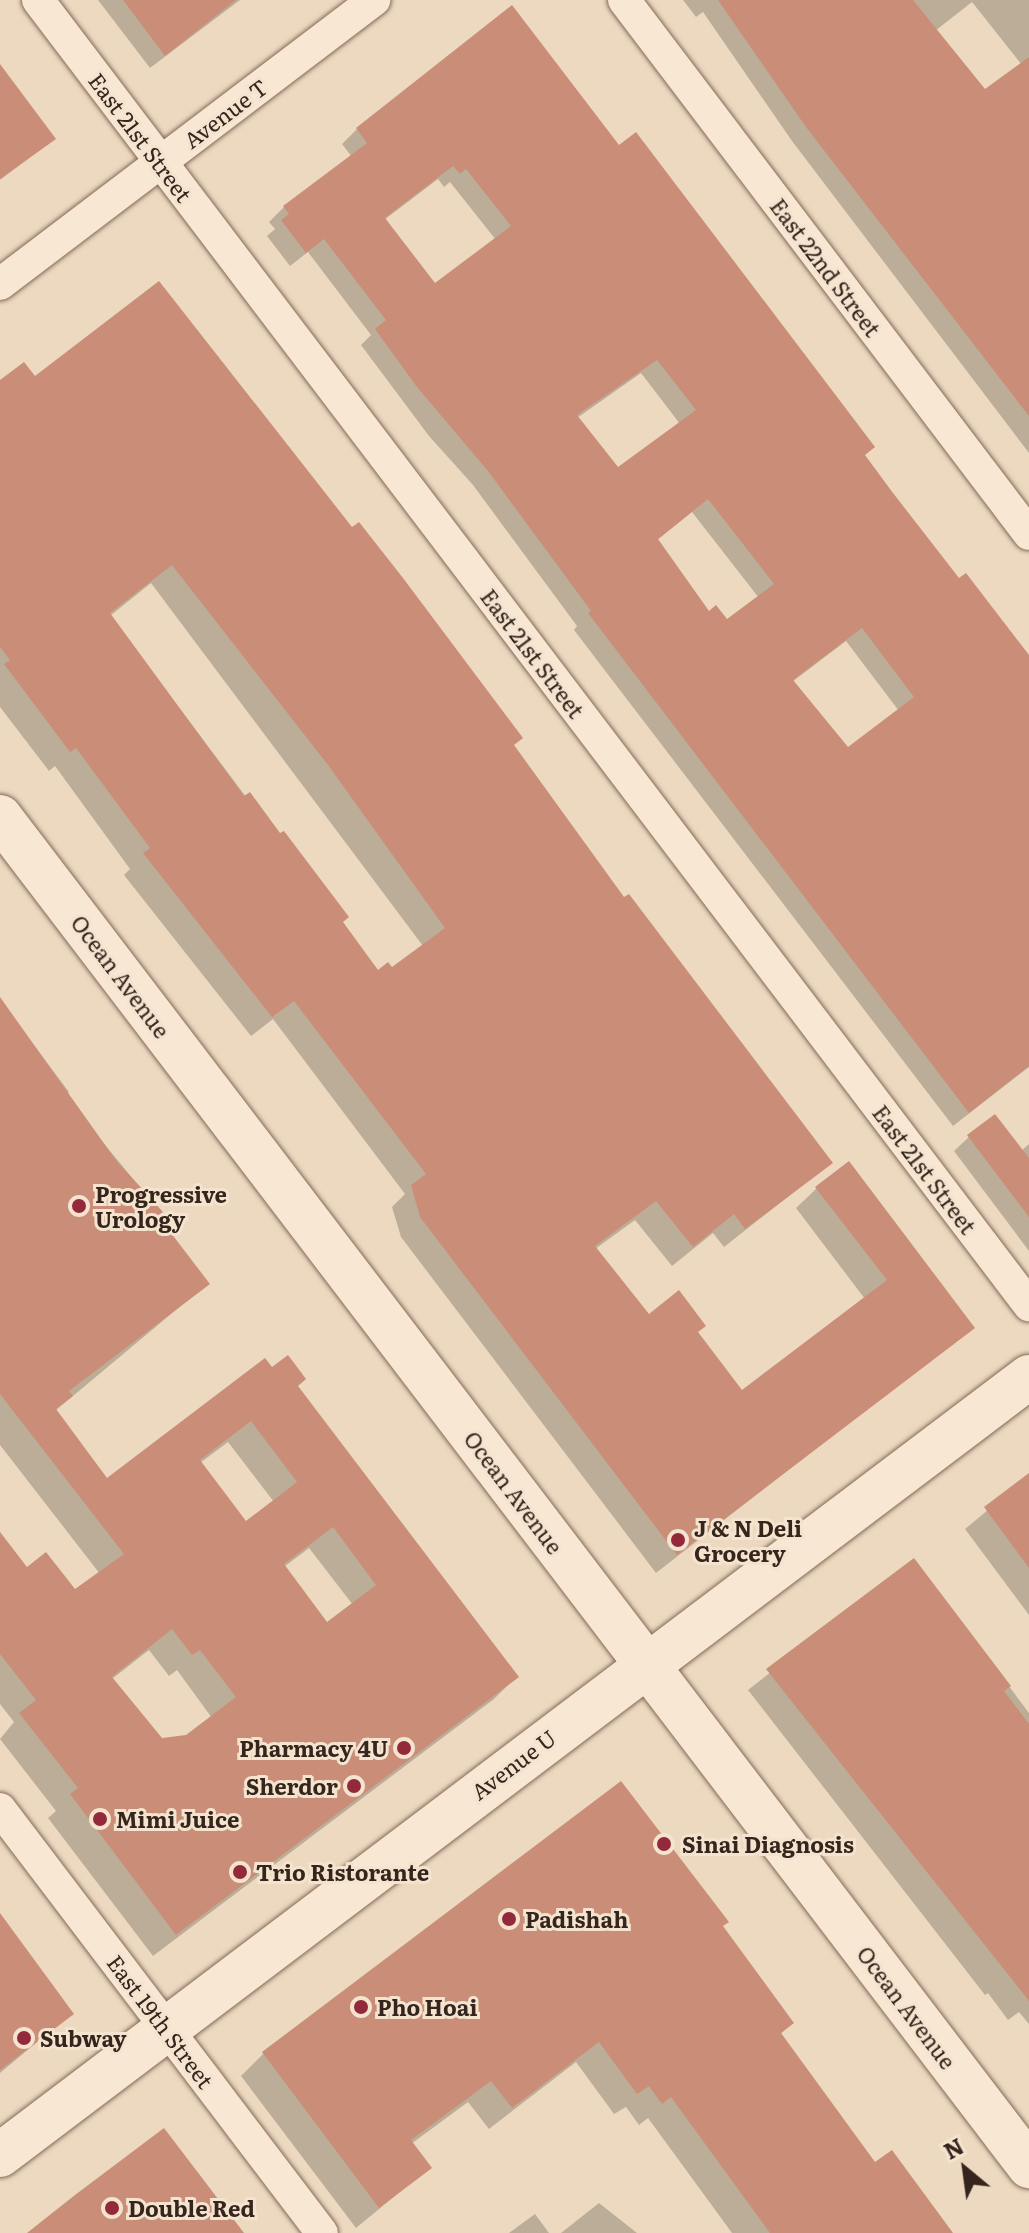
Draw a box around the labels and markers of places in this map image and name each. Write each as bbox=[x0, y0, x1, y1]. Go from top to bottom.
place label: Progressive Urology bbox=[95, 1180, 227, 1232]
marker: Progressive Urology bbox=[70, 1197, 88, 1215]
place label: J & N Deli Grocery bbox=[694, 1514, 802, 1566]
marker: J & N Deli Grocery bbox=[669, 1531, 687, 1549]
place label: Pharmacy 4U bbox=[239, 1735, 388, 1761]
marker: Pharmacy 4U bbox=[395, 1739, 413, 1757]
place label: Sherdor bbox=[246, 1773, 338, 1799]
marker: Sherdor bbox=[345, 1777, 363, 1795]
place label: Mimi Juice bbox=[116, 1806, 239, 1832]
marker: Mimi Juice bbox=[91, 1810, 109, 1828]
place label: Sinai Diagnosis bbox=[682, 1831, 854, 1857]
marker: Sinai Diagnosis bbox=[653, 1833, 675, 1855]
place label: Trio Ristorante bbox=[256, 1859, 429, 1885]
marker: Trio Ristorante bbox=[231, 1863, 249, 1881]
place label: Padishah bbox=[525, 1906, 628, 1932]
marker: Padishah bbox=[500, 1910, 518, 1928]
place label: Pho Hoai bbox=[377, 1994, 477, 2020]
marker: Pho Hoai bbox=[352, 1998, 370, 2016]
place label: Subway bbox=[40, 2025, 126, 2051]
marker: Subway bbox=[15, 2029, 33, 2047]
place label: Double Red bbox=[128, 2195, 255, 2221]
marker: Double Red bbox=[103, 2199, 121, 2217]

